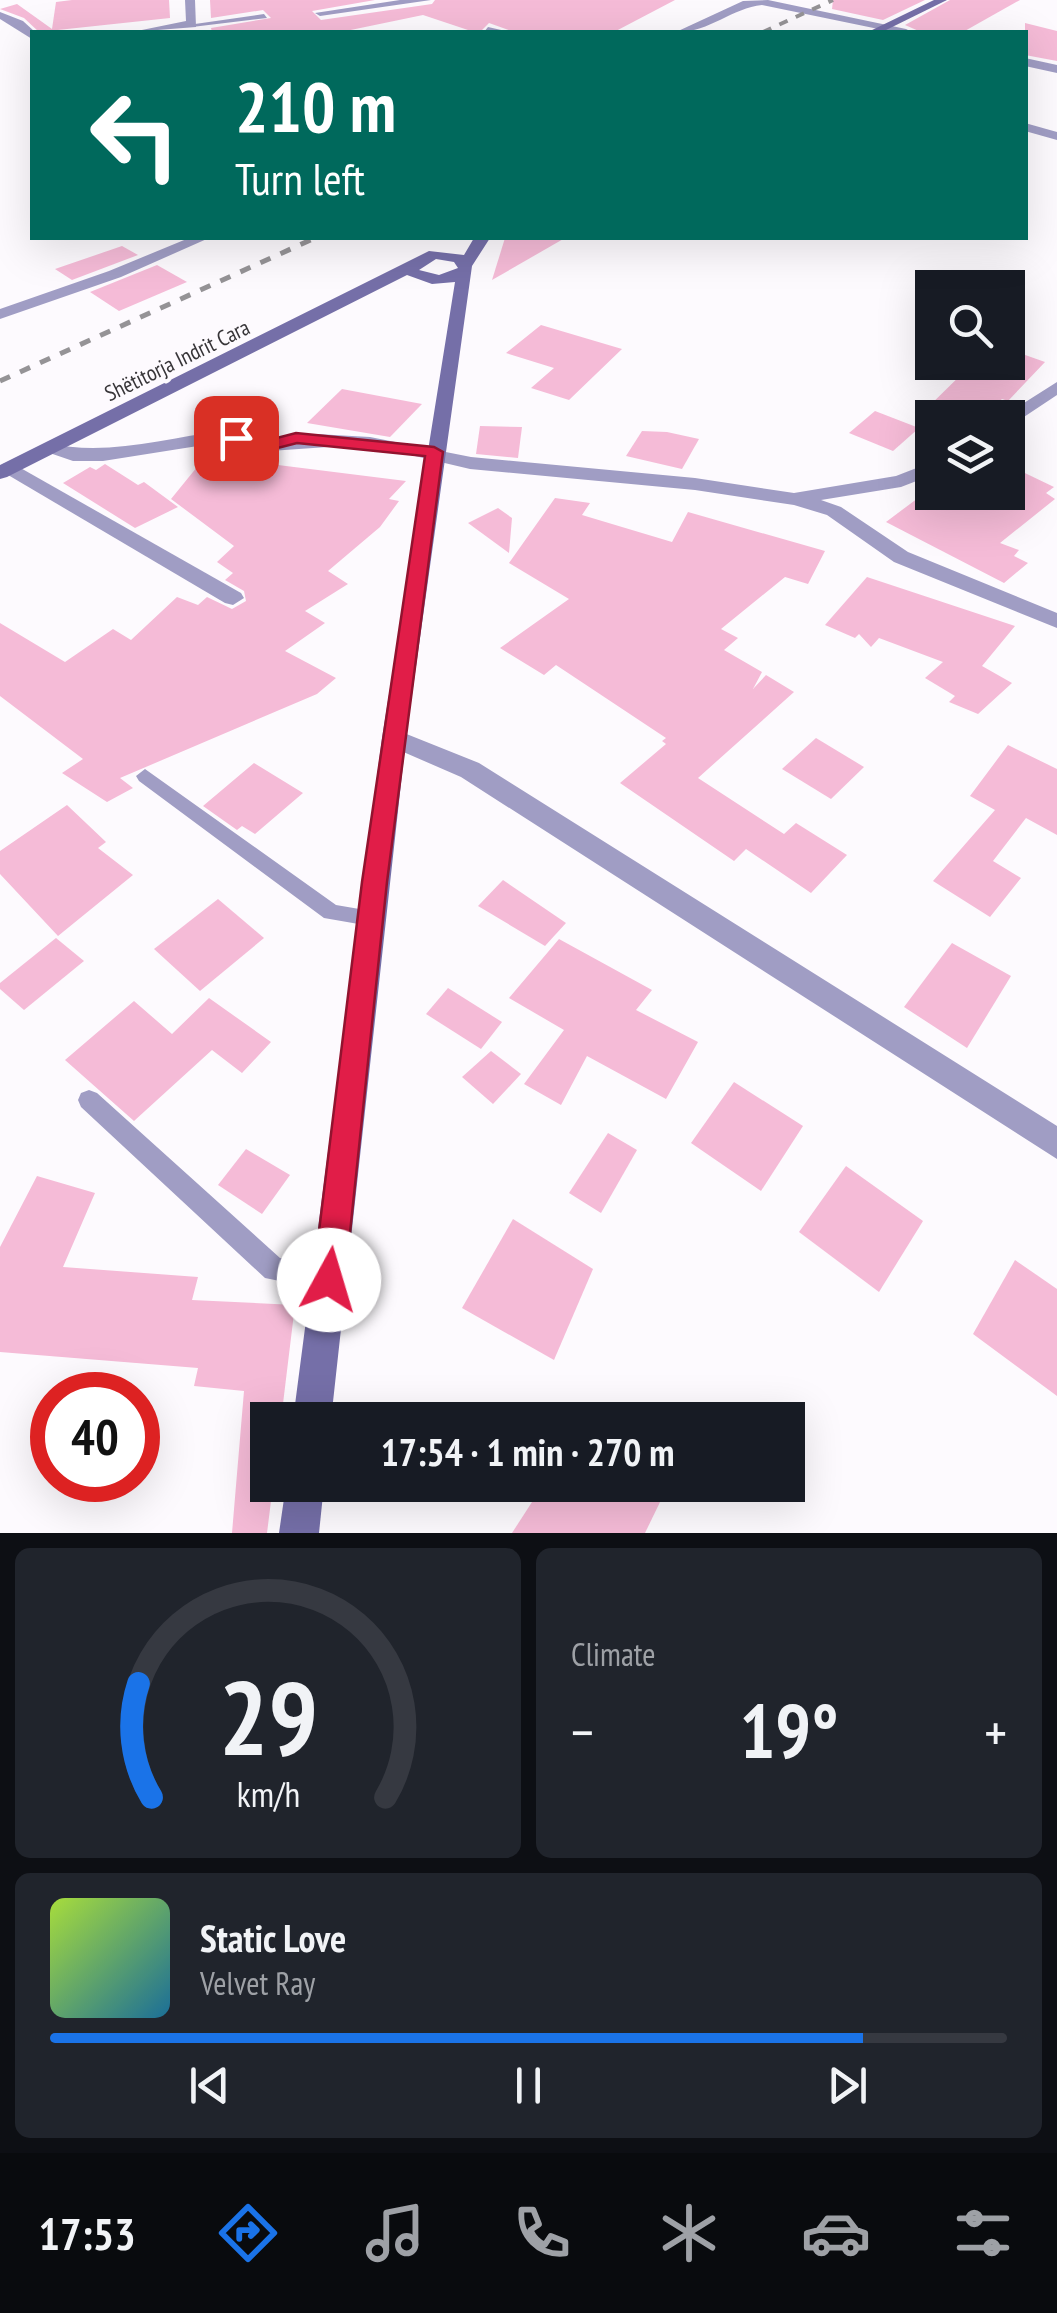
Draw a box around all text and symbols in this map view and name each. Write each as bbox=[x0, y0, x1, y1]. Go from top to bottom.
text: 210 m bbox=[235, 61, 396, 151]
icon: left bbox=[70, 70, 200, 200]
text: Turn left bbox=[235, 149, 365, 207]
map controls bbox=[915, 270, 1025, 510]
button: search bbox=[915, 270, 1025, 380]
street label: Shëtitorja Indrit Cara bbox=[100, 313, 254, 407]
pin bbox=[194, 396, 279, 481]
button: layers bbox=[915, 400, 1025, 510]
icon: arrive bbox=[209, 411, 264, 466]
position arrow bbox=[277, 1228, 381, 1332]
speed limit sign: 40 bbox=[30, 1372, 160, 1502]
text: 17:54 · 1 min · 270 m bbox=[381, 1427, 674, 1476]
text: Climate bbox=[571, 1633, 655, 1675]
text: 29 bbox=[218, 1649, 318, 1784]
text: 19° bbox=[739, 1682, 839, 1779]
text: − bbox=[571, 1696, 594, 1767]
text: + bbox=[984, 1696, 1007, 1767]
text: km/h bbox=[236, 1771, 300, 1817]
text: Static Love bbox=[200, 1913, 346, 1962]
text: Velvet Ray bbox=[200, 1962, 315, 2004]
icon: previous bbox=[182, 2058, 237, 2113]
icon: pause bbox=[501, 2058, 556, 2113]
icon: next bbox=[820, 2058, 875, 2113]
icon: directions bbox=[213, 2198, 283, 2268]
icon: music bbox=[360, 2198, 430, 2268]
icon: phone bbox=[507, 2198, 577, 2268]
icon: climate bbox=[654, 2198, 724, 2268]
icon: car bbox=[801, 2198, 871, 2268]
icon: filters bbox=[948, 2198, 1018, 2268]
text: 17:53 bbox=[39, 2204, 136, 2262]

